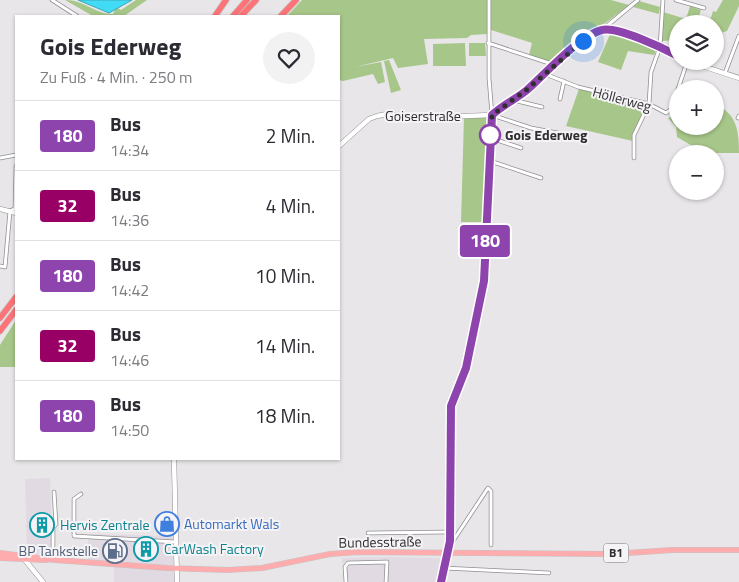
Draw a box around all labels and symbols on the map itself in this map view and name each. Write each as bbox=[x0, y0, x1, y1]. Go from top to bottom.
your location bbox=[571, 29, 596, 54]
street label: Höllerweg bbox=[590, 81, 654, 116]
street label: Goiserstraße bbox=[385, 105, 461, 126]
marker: Gois Ederweg bbox=[479, 124, 501, 146]
place label: Gois Ederweg bbox=[505, 124, 588, 145]
line badge: 180 bbox=[456, 225, 514, 257]
shop icon: Automarkt Wals bbox=[154, 511, 180, 537]
building icon: Hervis Zentrale bbox=[29, 512, 55, 538]
place label: Automarkt Wals bbox=[184, 513, 279, 534]
place label: Hervis Zentrale bbox=[60, 514, 150, 535]
street label: Bundesstraße bbox=[338, 530, 422, 553]
building icon: CarWash Factory bbox=[133, 536, 159, 562]
fuel station icon: BP Tankstelle bbox=[102, 538, 128, 564]
place label: CarWash Factory bbox=[164, 538, 264, 559]
place label: BP Tankstelle bbox=[19, 540, 98, 561]
road number: B1 bbox=[604, 544, 628, 562]

